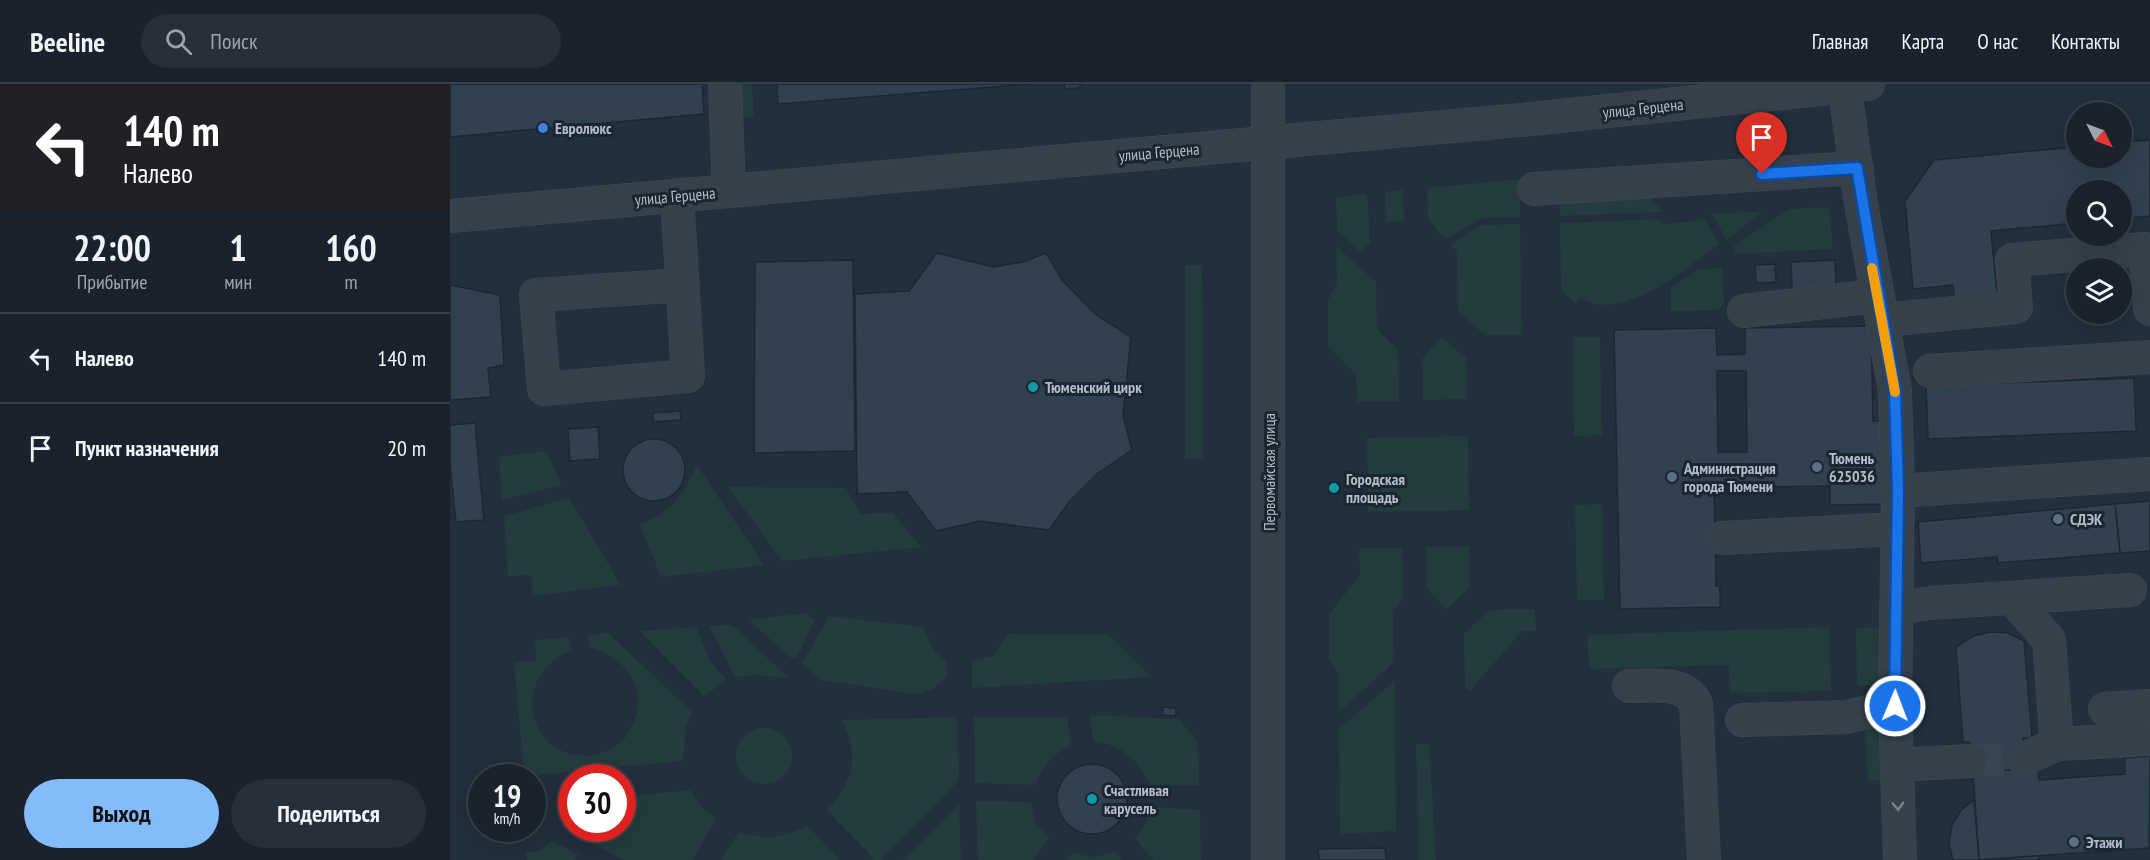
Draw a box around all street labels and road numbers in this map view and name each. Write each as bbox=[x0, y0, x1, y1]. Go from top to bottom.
street label: улица Герцена bbox=[1602, 94, 1684, 122]
street label: улица Герцена bbox=[1118, 139, 1200, 165]
street label: улица Герцена bbox=[634, 183, 716, 209]
street label: Первомайская улица bbox=[1259, 413, 1279, 531]

